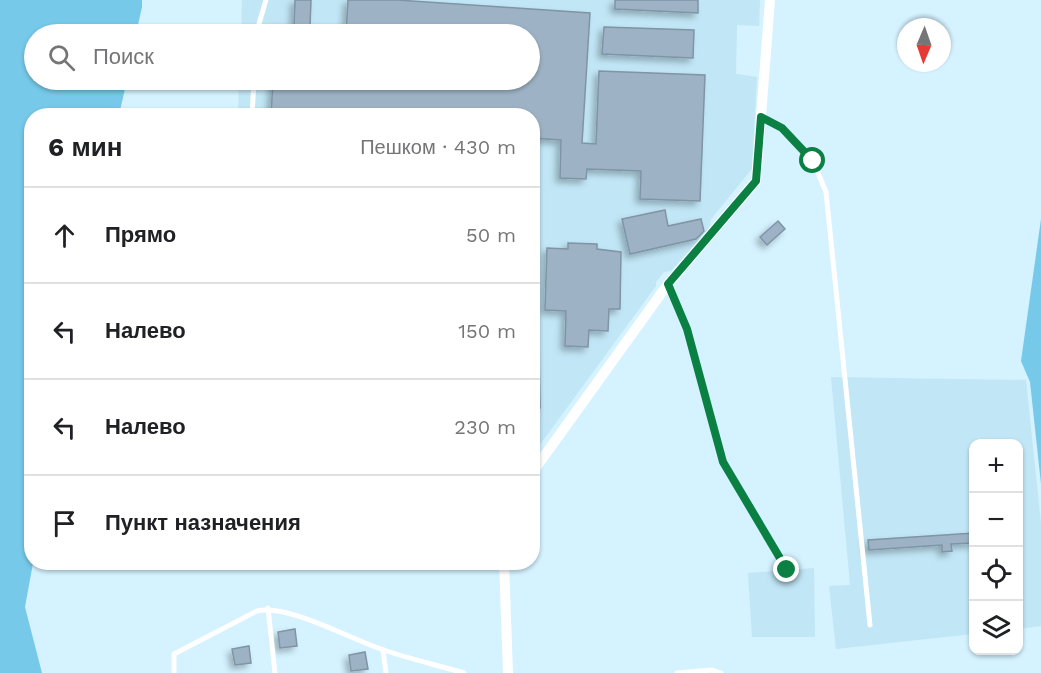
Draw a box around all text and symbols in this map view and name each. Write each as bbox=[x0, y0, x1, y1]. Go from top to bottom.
north arrow bbox=[897, 18, 951, 72]
search box bbox=[24, 24, 540, 90]
icon: search bbox=[45, 41, 78, 74]
text: Поиск bbox=[93, 44, 154, 69]
text: 6 мин bbox=[48, 132, 122, 162]
text: Пешком · 430 m bbox=[360, 135, 516, 159]
route start bbox=[799, 147, 825, 173]
icon: ahead bbox=[48, 219, 81, 252]
text: Прямо bbox=[105, 222, 176, 247]
text: 50 m bbox=[466, 223, 516, 247]
icon: left bbox=[48, 315, 81, 348]
text: Налево bbox=[105, 318, 186, 343]
text: 150 m bbox=[458, 319, 516, 343]
icon: left bbox=[48, 411, 81, 444]
text: Налево bbox=[105, 414, 186, 439]
text: 230 m bbox=[454, 415, 516, 439]
map controls bbox=[969, 439, 1023, 655]
button: + bbox=[969, 439, 1023, 493]
button: − bbox=[969, 493, 1023, 547]
icon: arrive bbox=[48, 507, 81, 540]
text: Пункт назначения bbox=[105, 510, 301, 535]
button: locate bbox=[969, 547, 1023, 601]
route end bbox=[773, 556, 799, 582]
button: layers bbox=[969, 601, 1023, 655]

